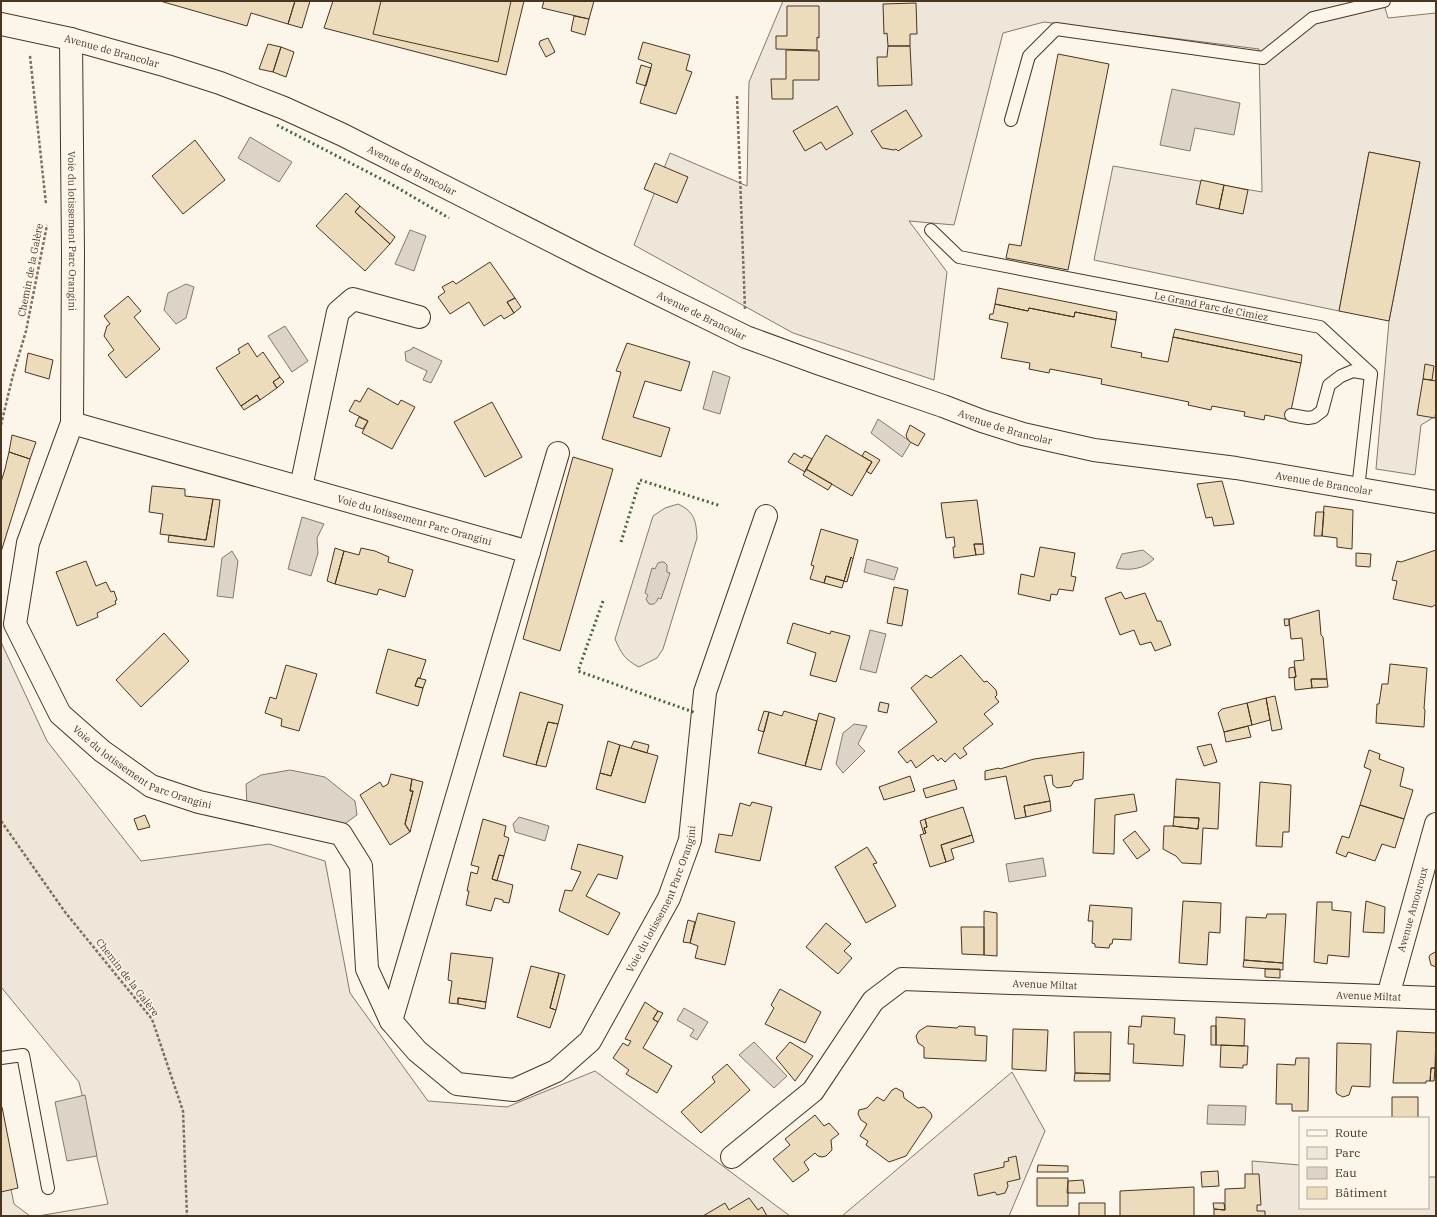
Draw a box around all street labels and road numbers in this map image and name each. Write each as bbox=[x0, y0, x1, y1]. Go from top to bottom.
street label: Avenue de Brancolar bbox=[63, 32, 161, 71]
street label: Avenue de Brancolar bbox=[365, 143, 459, 199]
street label: Voie du lotissement Parc Orangini bbox=[65, 151, 79, 311]
street label: Chemin de la Galère bbox=[15, 222, 46, 318]
street label: Avenue de Brancolar bbox=[655, 288, 749, 343]
street label: Le Grand Parc de Cimiez bbox=[1153, 289, 1269, 324]
street label: Avenue de Brancolar bbox=[956, 406, 1054, 448]
street label: Avenue de Brancolar bbox=[1274, 469, 1374, 498]
street label: Voie du lotissement Parc Orangini bbox=[336, 492, 493, 548]
street label: Voie du lotissement Parc Orangini bbox=[70, 722, 213, 812]
street label: Voie du lotissement Parc Orangini bbox=[623, 825, 698, 975]
street label: Avenue Amouroux bbox=[1395, 865, 1431, 953]
street label: Chemin de la Galère bbox=[93, 936, 162, 1019]
street label: Avenue Miltat bbox=[1012, 977, 1078, 992]
street label: Avenue Miltat bbox=[1336, 988, 1402, 1004]

